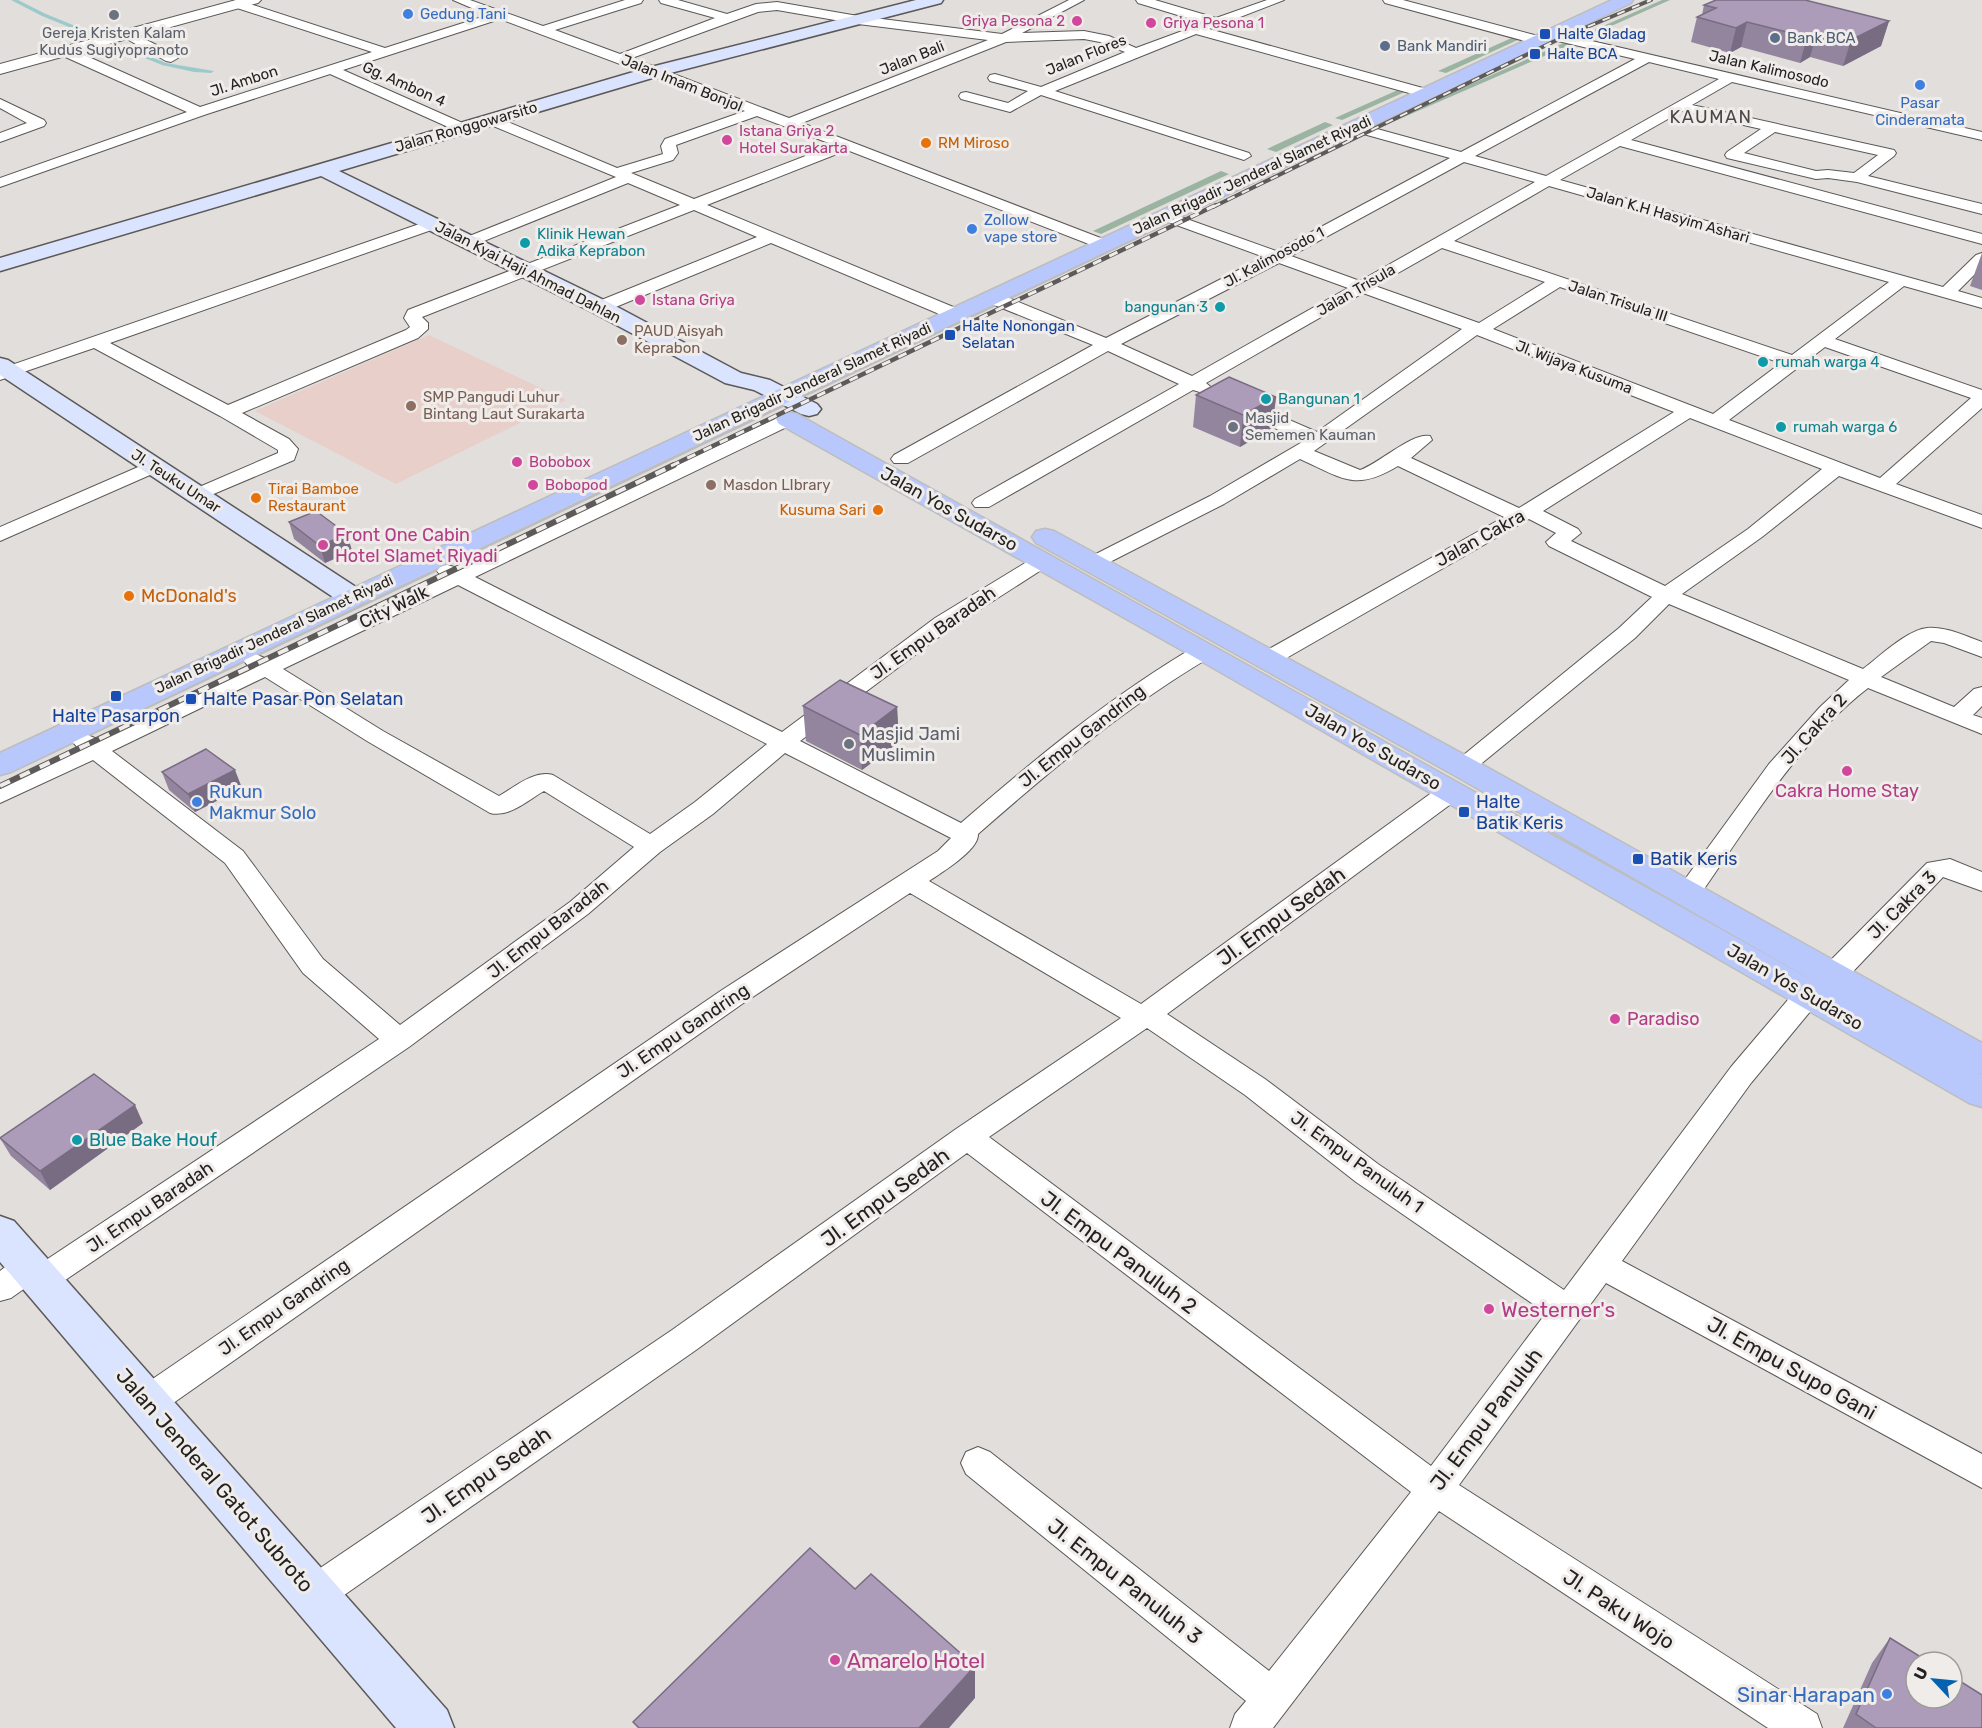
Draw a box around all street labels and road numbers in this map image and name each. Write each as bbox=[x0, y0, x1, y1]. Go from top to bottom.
street label: Jalan Flores bbox=[1043, 31, 1129, 79]
street label: Jalan Bali bbox=[877, 37, 947, 79]
street label: Jalan Kalimosodo bbox=[1707, 46, 1831, 92]
street label: Jalan Imam Bonjol bbox=[619, 51, 745, 115]
street label: Gg. Ambon 4 bbox=[360, 58, 448, 110]
street label: Jl. Ambon bbox=[208, 62, 280, 100]
street label: Jalan Ronggowarsito bbox=[393, 98, 539, 156]
street label: Jalan Brigadir Jenderal Slamet Riyadi bbox=[1130, 112, 1374, 238]
street label: Jalan K.H Hasyim Ashari bbox=[1584, 183, 1752, 247]
street label: Jalan Kyai Haji Ahmad Dahlan bbox=[432, 217, 624, 327]
street label: Jl. Kalimosodo 1 bbox=[1221, 223, 1327, 291]
street label: Jalan Trisula bbox=[1314, 260, 1398, 320]
street label: Jalan Trisula III bbox=[1566, 276, 1670, 326]
street label: Jalan Brigadir Jenderal Slamet Riyadi bbox=[690, 319, 934, 445]
street label: Jl. Wijaya Kusuma bbox=[1513, 336, 1635, 398]
street label: Jl. Teuku Umar bbox=[128, 445, 224, 517]
street label: Jalan Yos Sudarso bbox=[877, 462, 1021, 556]
street label: Jalan Cakra bbox=[1431, 504, 1529, 572]
street label: Jalan Brigadir Jenderal Slamet Riyadi bbox=[152, 571, 396, 697]
street label: City Walk bbox=[356, 580, 433, 633]
street label: Jl. Empu Baradah bbox=[866, 582, 1000, 684]
street label: Jl. Empu Gandring bbox=[1014, 680, 1150, 792]
street label: Jl. Cakra 2 bbox=[1777, 689, 1851, 769]
street label: Jalan Yos Sudarso bbox=[1301, 699, 1445, 795]
street label: Jl. Empu Sedah bbox=[1212, 861, 1350, 971]
street label: Jl. Cakra 3 bbox=[1863, 866, 1941, 944]
street label: Jl. Empu Baradah bbox=[483, 875, 613, 983]
street label: Jalan Yos Sudarso bbox=[1723, 939, 1867, 1035]
street label: Jl. Empu Gandring bbox=[613, 979, 753, 1083]
street label: Jl. Empu Panuluh 1 bbox=[1286, 1106, 1428, 1218]
street label: Jl. Empu Sedah bbox=[816, 1142, 954, 1252]
street label: Jl. Empu Baradah bbox=[83, 1157, 217, 1257]
street label: Jl. Empu Panuluh 2 bbox=[1036, 1185, 1202, 1319]
street label: Jl. Empu Gandring bbox=[215, 1254, 353, 1360]
street label: Jl. Empu Supo Gani bbox=[1703, 1311, 1881, 1425]
street label: Jl. Empu Panuluh bbox=[1424, 1343, 1548, 1495]
street label: Jalan Jenderal Gatot Subroto bbox=[111, 1363, 319, 1597]
street label: Jl. Empu Sedah bbox=[416, 1421, 556, 1529]
street label: Jl. Empu Panuluh 3 bbox=[1043, 1513, 1207, 1649]
street label: Jl. Paku Wojo bbox=[1559, 1564, 1679, 1654]

